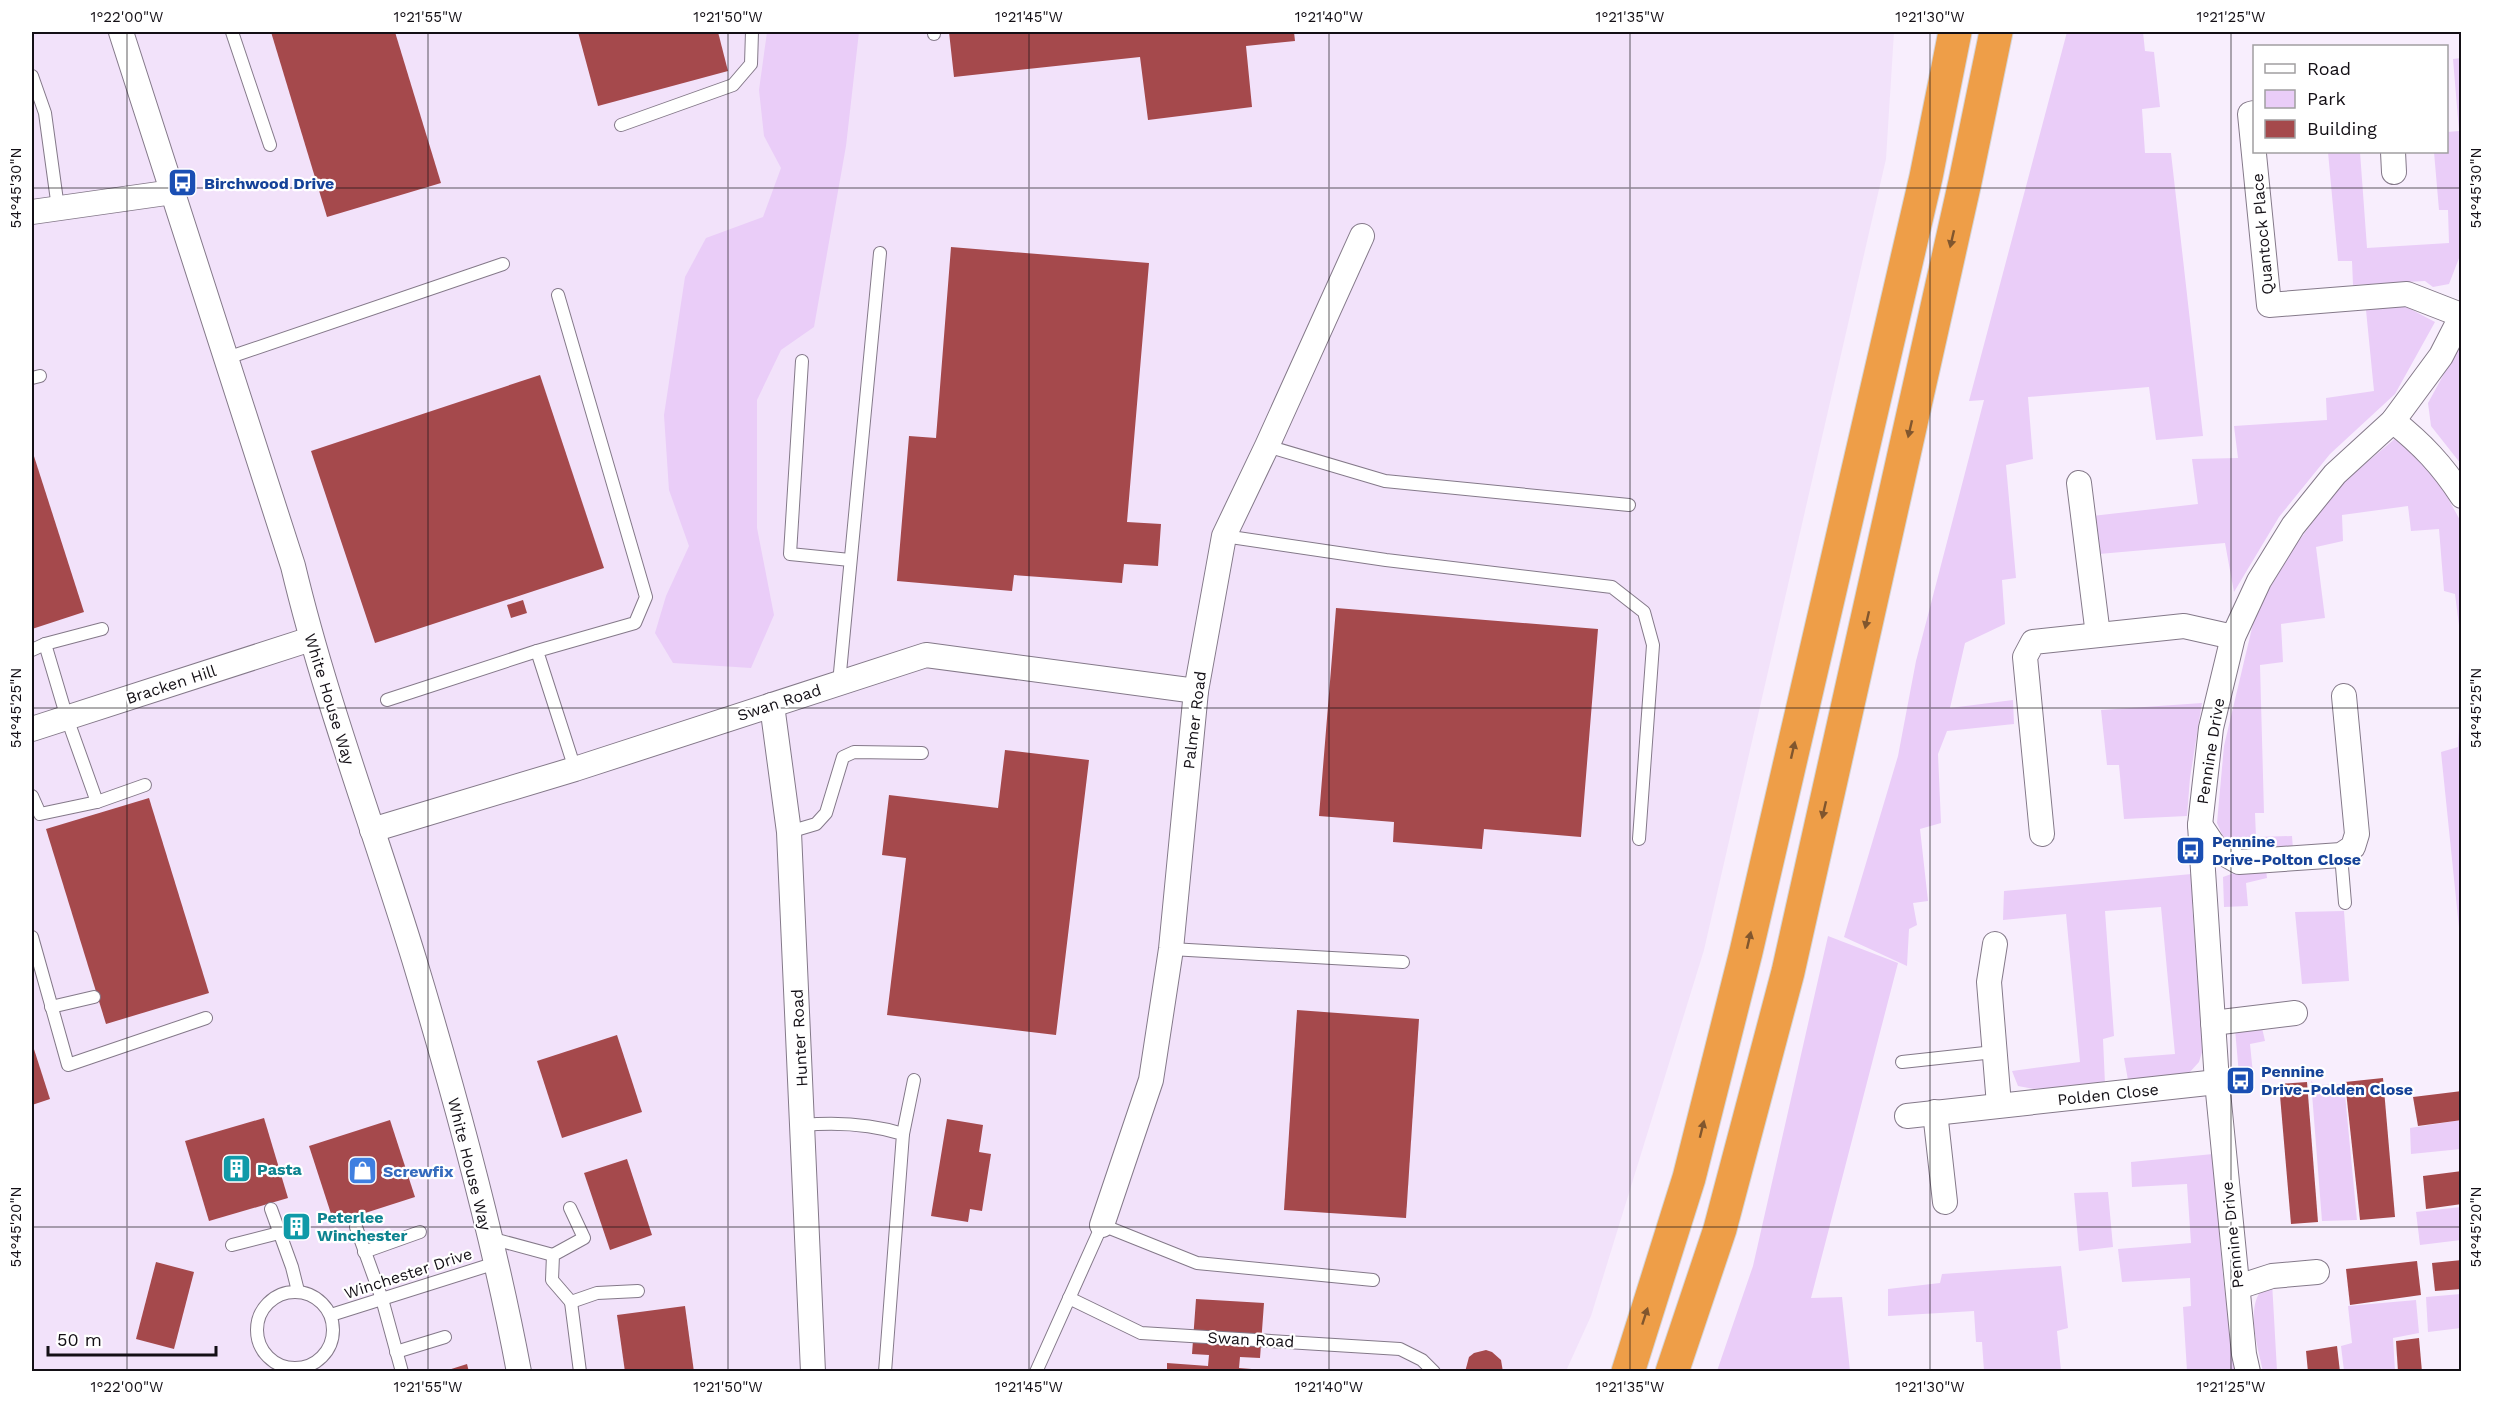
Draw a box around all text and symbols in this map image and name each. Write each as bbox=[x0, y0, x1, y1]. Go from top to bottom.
text: 1°22'00"W bbox=[91, 8, 163, 26]
text: 1°21'55"W bbox=[394, 8, 462, 26]
text: 1°21'50"W bbox=[693, 8, 763, 26]
text: 1°21'45"W bbox=[995, 8, 1063, 26]
text: 1°21'40"W bbox=[1295, 8, 1363, 26]
text: 1°21'35"W bbox=[1596, 8, 1664, 26]
text: 1°21'30"W bbox=[1895, 8, 1965, 26]
text: 1°21'25"W bbox=[2197, 8, 2265, 26]
legend bbox=[2253, 45, 2448, 153]
text: Road bbox=[2307, 58, 2351, 79]
text: Park bbox=[2307, 88, 2346, 109]
text: Building bbox=[2307, 118, 2377, 139]
text: 54°45'30"N bbox=[7, 148, 25, 228]
text: 54°45'30"N bbox=[2467, 148, 2485, 228]
bus stop icon: Birchwood Drive bbox=[167, 167, 199, 199]
street label: Quantock Place bbox=[2248, 172, 2277, 296]
place label: Birchwood Drive bbox=[204, 174, 334, 193]
one-way arrow bbox=[1947, 230, 1957, 248]
one-way arrow bbox=[1904, 420, 1914, 439]
one-way arrow bbox=[1862, 610, 1871, 629]
street label: White House Way bbox=[301, 631, 359, 768]
street label: Bracken Hill bbox=[124, 661, 219, 708]
text: 54°45'25"N bbox=[7, 668, 25, 748]
text: 54°45'25"N bbox=[2467, 668, 2485, 748]
street label: Palmer Road bbox=[1179, 670, 1210, 770]
street label: Swan Road bbox=[735, 680, 823, 725]
street label: Pennine Drive bbox=[2193, 697, 2228, 806]
one-way arrow bbox=[1789, 741, 1799, 759]
one-way arrow bbox=[1819, 801, 1828, 820]
place label: Pennine Drive-Polton Close bbox=[2212, 832, 2361, 869]
bus stop icon: Pennine Drive-Polton Close bbox=[2175, 834, 2207, 866]
one-way arrow bbox=[1745, 931, 1755, 949]
street label: Hunter Road bbox=[787, 989, 812, 1087]
place label: Pennine Drive-Polden Close bbox=[2261, 1062, 2413, 1099]
bus stop icon: Pennine Drive-Polden Close bbox=[2224, 1064, 2256, 1096]
street label: Polden Close bbox=[2056, 1080, 2160, 1109]
street label: White House Way bbox=[444, 1096, 495, 1233]
one-way arrow bbox=[1697, 1120, 1707, 1138]
building icon: Pasta bbox=[220, 1153, 252, 1185]
shop icon: Screwfix bbox=[346, 1155, 378, 1187]
place label: Pasta bbox=[257, 1160, 303, 1179]
place label: Screwfix bbox=[383, 1162, 454, 1181]
street label: Pennine Drive bbox=[2217, 1181, 2248, 1289]
text: 54°45'20"N bbox=[7, 1187, 25, 1267]
text: 54°45'20"N bbox=[2467, 1187, 2485, 1267]
place label: Peterlee Winchester bbox=[317, 1208, 408, 1245]
building icon: Peterlee Winchester bbox=[280, 1210, 312, 1242]
street label: Winchester Drive bbox=[342, 1244, 475, 1303]
one-way arrow bbox=[1641, 1307, 1651, 1325]
scale bar bbox=[48, 1319, 216, 1357]
street label: Swan Road bbox=[1207, 1328, 1295, 1351]
text: 50 m bbox=[57, 1329, 102, 1350]
text: 1°22'00"W bbox=[91, 1378, 163, 1396]
text: 1°21'55"W bbox=[394, 1378, 462, 1396]
text: 1°21'50"W bbox=[693, 1378, 763, 1396]
text: 1°21'45"W bbox=[995, 1378, 1063, 1396]
text: 1°21'40"W bbox=[1295, 1378, 1363, 1396]
text: 1°21'35"W bbox=[1596, 1378, 1664, 1396]
text: 1°21'30"W bbox=[1895, 1378, 1965, 1396]
text: 1°21'25"W bbox=[2197, 1378, 2265, 1396]

